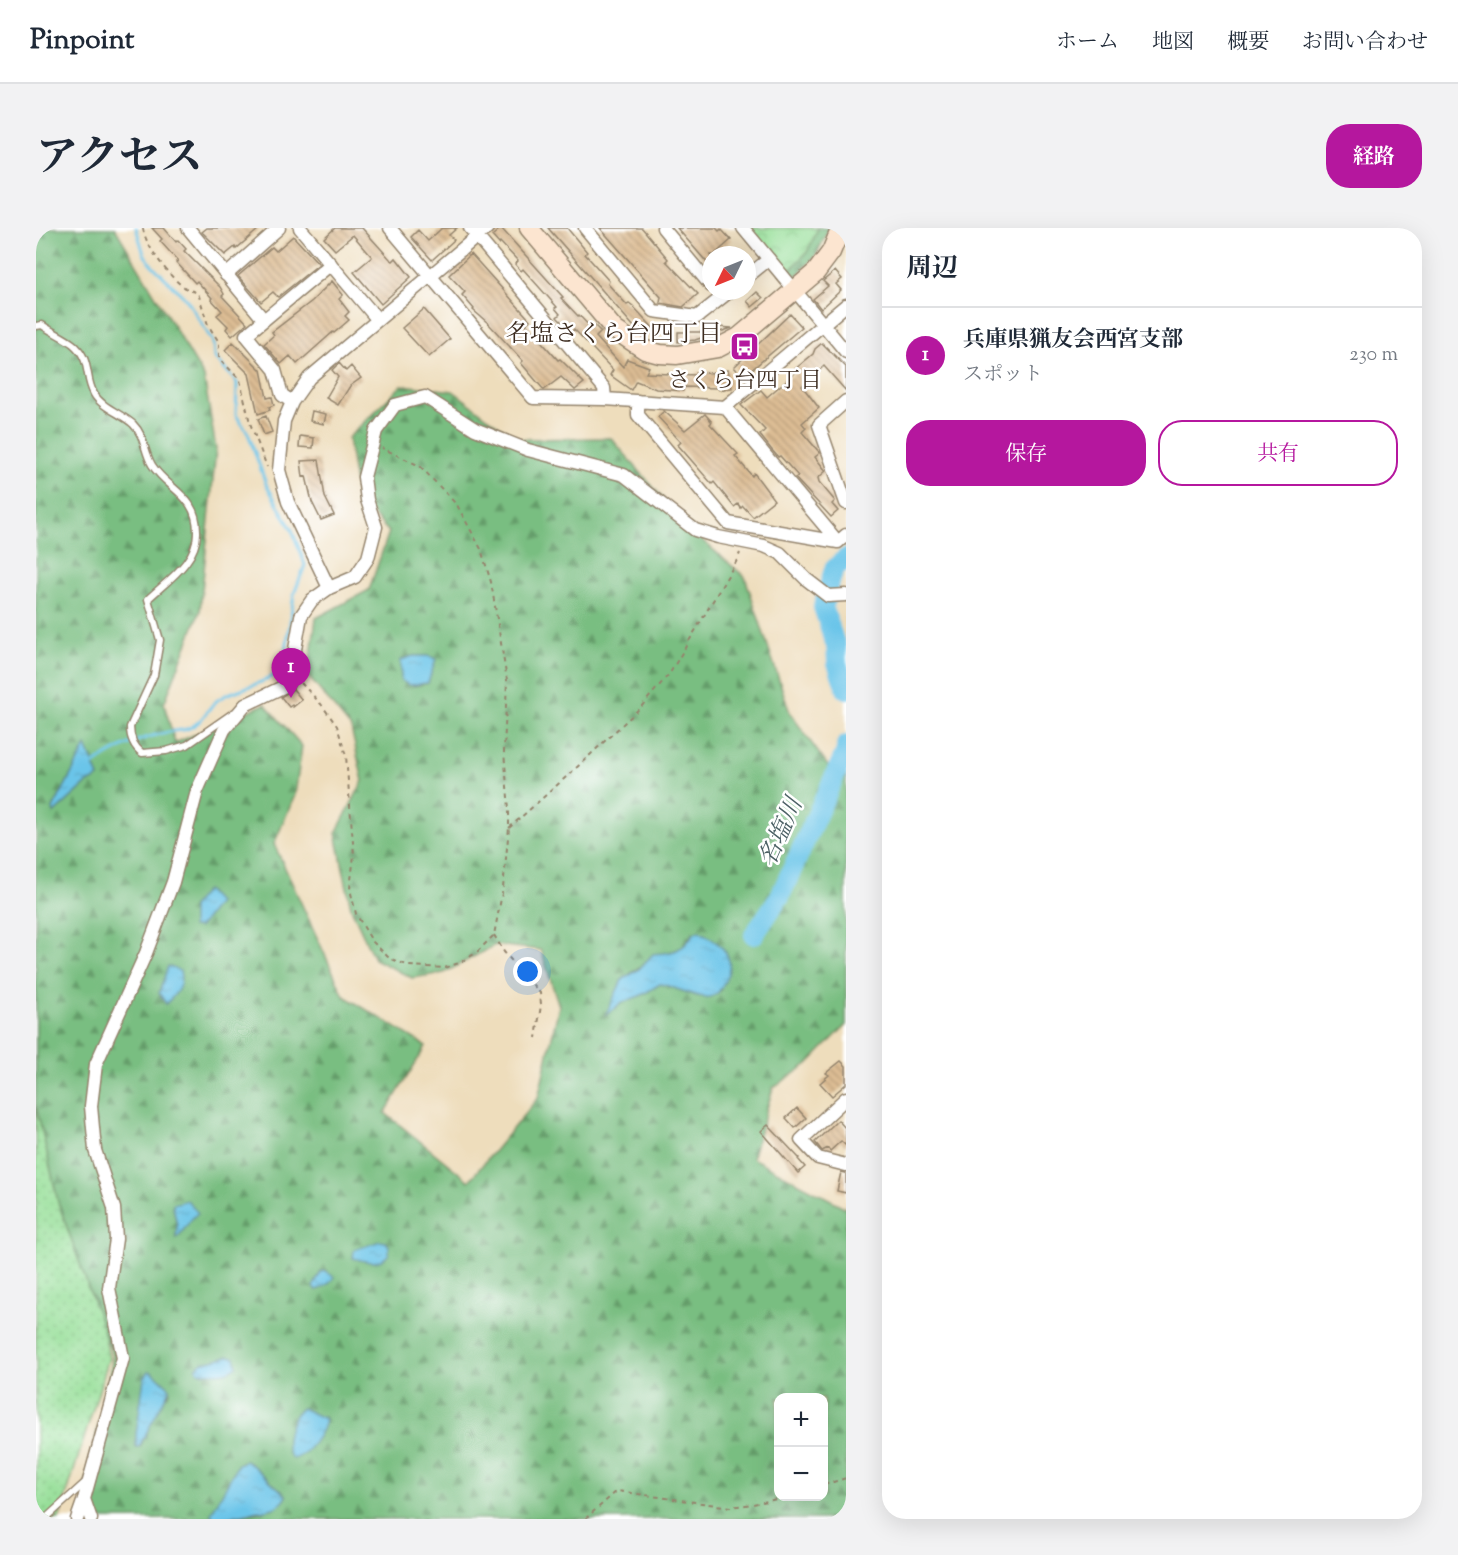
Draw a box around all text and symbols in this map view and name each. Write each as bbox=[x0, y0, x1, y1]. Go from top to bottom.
text: Pinpoint bbox=[30, 21, 134, 61]
text: ホーム bbox=[1056, 28, 1119, 58]
text: 地図 bbox=[1152, 28, 1194, 58]
text: 概要 bbox=[1227, 28, 1269, 58]
text: お問い合わせ bbox=[1302, 28, 1428, 58]
button: 経路 bbox=[1326, 124, 1422, 188]
text: アクセス bbox=[36, 130, 203, 190]
north arrow bbox=[702, 246, 756, 300]
text: 周辺 bbox=[906, 251, 958, 288]
district label: 名塩さくら台四丁目 bbox=[506, 318, 722, 352]
text: 兵庫県猟友会西宮支部 bbox=[963, 325, 1183, 357]
bus stop icon: さくら台四丁目 bbox=[729, 331, 761, 363]
text: 1 bbox=[922, 341, 929, 370]
text: 230 m bbox=[1349, 341, 1398, 370]
text: スポット bbox=[963, 361, 1043, 390]
place label: さくら台四丁目 bbox=[668, 366, 822, 398]
button: 保存 bbox=[906, 420, 1146, 486]
button: 共有 bbox=[1158, 420, 1398, 486]
pin: 1 bbox=[272, 648, 310, 698]
water label: 名塩川 bbox=[752, 790, 813, 873]
your location bbox=[513, 957, 542, 986]
map controls bbox=[774, 1393, 828, 1501]
button: + bbox=[774, 1393, 828, 1447]
button: − bbox=[774, 1447, 828, 1501]

